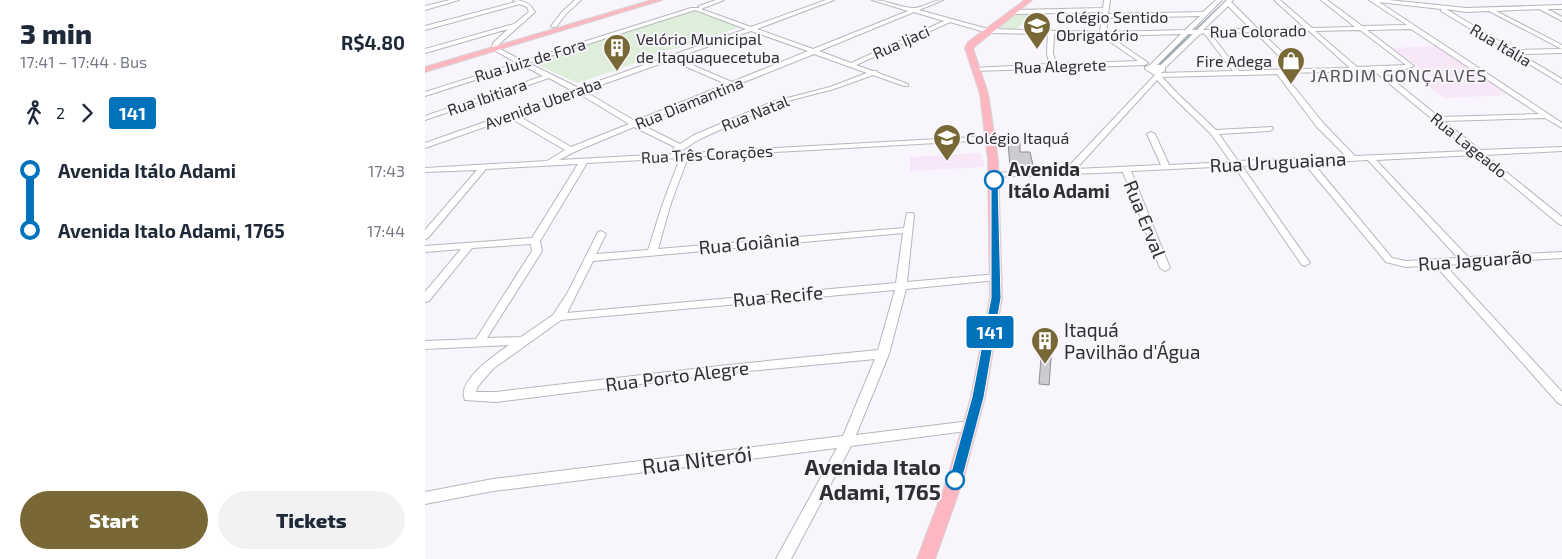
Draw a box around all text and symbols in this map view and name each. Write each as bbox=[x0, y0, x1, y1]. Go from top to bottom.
place label: Colégio Sentido Obrigatório bbox=[1056, 7, 1168, 44]
school or university icon: Colégio Sentido Obrigatório bbox=[1022, 11, 1052, 50]
text: 3 min bbox=[20, 16, 92, 50]
street label: Rua Itália bbox=[1467, 19, 1535, 70]
street label: Rua Colorado bbox=[1209, 20, 1307, 41]
street label: Rua Ijaci bbox=[869, 21, 933, 63]
place label: Velório Municipal de Itaquaquecetuba bbox=[636, 29, 780, 66]
text: R$4.80 bbox=[341, 31, 405, 54]
building icon: Velório Municipal de Itaquaquecetuba bbox=[602, 33, 632, 72]
street label: Rua Juiz de Fora bbox=[472, 34, 588, 85]
shop icon: Fire Adega bbox=[1276, 46, 1306, 85]
place label: Fire Adega bbox=[1196, 51, 1272, 70]
text: 17:41 – 17:44 · Bus bbox=[20, 52, 147, 71]
street label: Rua Alegrete bbox=[1013, 54, 1107, 77]
district label: JARDIM GONÇALVES bbox=[1310, 64, 1488, 87]
street label: Rua Diamantina bbox=[632, 72, 746, 133]
street label: Avenida Uberaba bbox=[482, 73, 604, 132]
street label: Rua Ibitiara bbox=[445, 74, 529, 119]
street label: Rua Natal bbox=[718, 90, 792, 135]
icon: walk bbox=[20, 99, 48, 127]
icon: forward bbox=[73, 99, 101, 127]
text: 141 bbox=[119, 102, 146, 124]
text: 2 bbox=[56, 103, 65, 122]
street label: Rua Lageado bbox=[1427, 108, 1511, 181]
school or university icon: Colégio Itaquá bbox=[932, 123, 962, 162]
place label: Colégio Itaquá bbox=[966, 128, 1069, 147]
street label: Rua Três Corações bbox=[640, 141, 774, 167]
street label: Rua Uruguaiana bbox=[1209, 146, 1347, 177]
place label: Avenida Itálo Adami bbox=[1008, 157, 1110, 202]
text: Avenida Itálo Adami bbox=[58, 159, 236, 182]
text: 17:43 bbox=[368, 161, 405, 180]
marker: Avenida Itálo Adami bbox=[984, 170, 1004, 190]
street label: Rua Erval bbox=[1120, 177, 1172, 261]
text: Avenida Italo Adami, 1765 bbox=[58, 219, 285, 242]
text: 17:44 bbox=[367, 221, 405, 240]
street label: Rua Goiânia bbox=[697, 227, 800, 258]
street label: Rua Jaguarão bbox=[1417, 244, 1533, 275]
street label: Rua Recife bbox=[732, 280, 824, 311]
line badge: 141 bbox=[961, 316, 1019, 348]
place label: Itaquá Pavilhão d'Água bbox=[1064, 318, 1200, 363]
text: 141 bbox=[976, 321, 1004, 343]
building icon: Itaquá Pavilhão d'Água bbox=[1030, 326, 1060, 365]
street label: Rua Porto Alegre bbox=[604, 355, 750, 396]
street label: Rua Niterói bbox=[640, 439, 753, 479]
place label: Avenida Italo Adami, 1765 bbox=[805, 453, 941, 504]
marker: Avenida Italo Adami, 1765 bbox=[945, 470, 965, 490]
button: Start bbox=[20, 491, 208, 549]
button: Tickets bbox=[218, 491, 405, 549]

